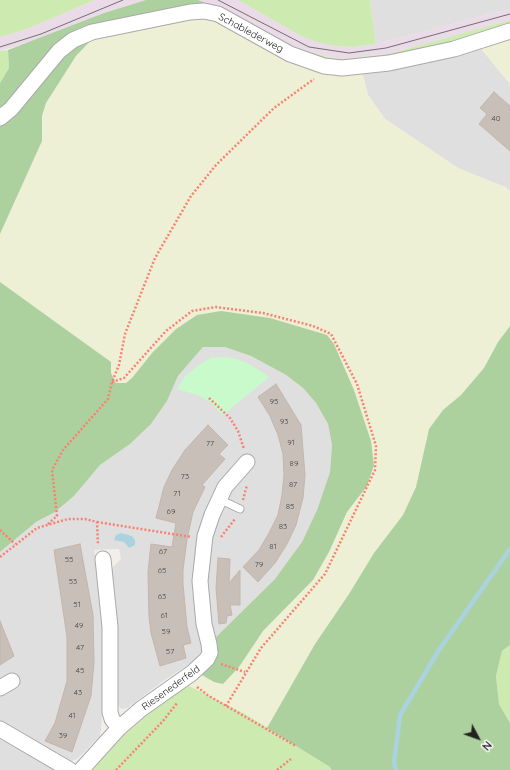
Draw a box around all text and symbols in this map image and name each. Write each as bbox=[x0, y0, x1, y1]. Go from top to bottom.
street label: Schablederweg bbox=[216, 11, 286, 55]
house number: 40 bbox=[492, 114, 500, 124]
house number: 95 bbox=[270, 397, 278, 407]
house number: 93 bbox=[280, 417, 288, 427]
house number: 91 bbox=[287, 438, 295, 448]
house number: 77 bbox=[206, 439, 214, 449]
house number: 89 bbox=[290, 459, 298, 469]
house number: 73 bbox=[181, 472, 189, 482]
house number: 87 bbox=[289, 480, 297, 490]
house number: 71 bbox=[173, 489, 181, 499]
house number: 85 bbox=[286, 502, 294, 512]
house number: 69 bbox=[167, 507, 175, 517]
house number: 83 bbox=[279, 522, 287, 532]
house number: 81 bbox=[269, 542, 277, 552]
house number: 67 bbox=[159, 547, 167, 557]
house number: 55 bbox=[65, 555, 73, 565]
house number: 79 bbox=[255, 560, 263, 570]
house number: 65 bbox=[158, 566, 166, 576]
house number: 53 bbox=[69, 577, 77, 587]
house number: 63 bbox=[158, 592, 166, 602]
house number: 51 bbox=[73, 600, 81, 610]
house number: 61 bbox=[160, 611, 168, 621]
house number: 49 bbox=[75, 621, 83, 631]
house number: 59 bbox=[162, 627, 170, 637]
house number: 47 bbox=[76, 643, 84, 653]
house number: 57 bbox=[166, 647, 174, 657]
street label: Riesenederfeld bbox=[140, 663, 202, 713]
house number: 45 bbox=[76, 666, 84, 676]
house number: 43 bbox=[74, 688, 82, 698]
house number: 41 bbox=[68, 711, 76, 721]
north arrow bbox=[458, 718, 498, 758]
house number: 39 bbox=[59, 731, 67, 741]
text: N bbox=[479, 738, 495, 754]

